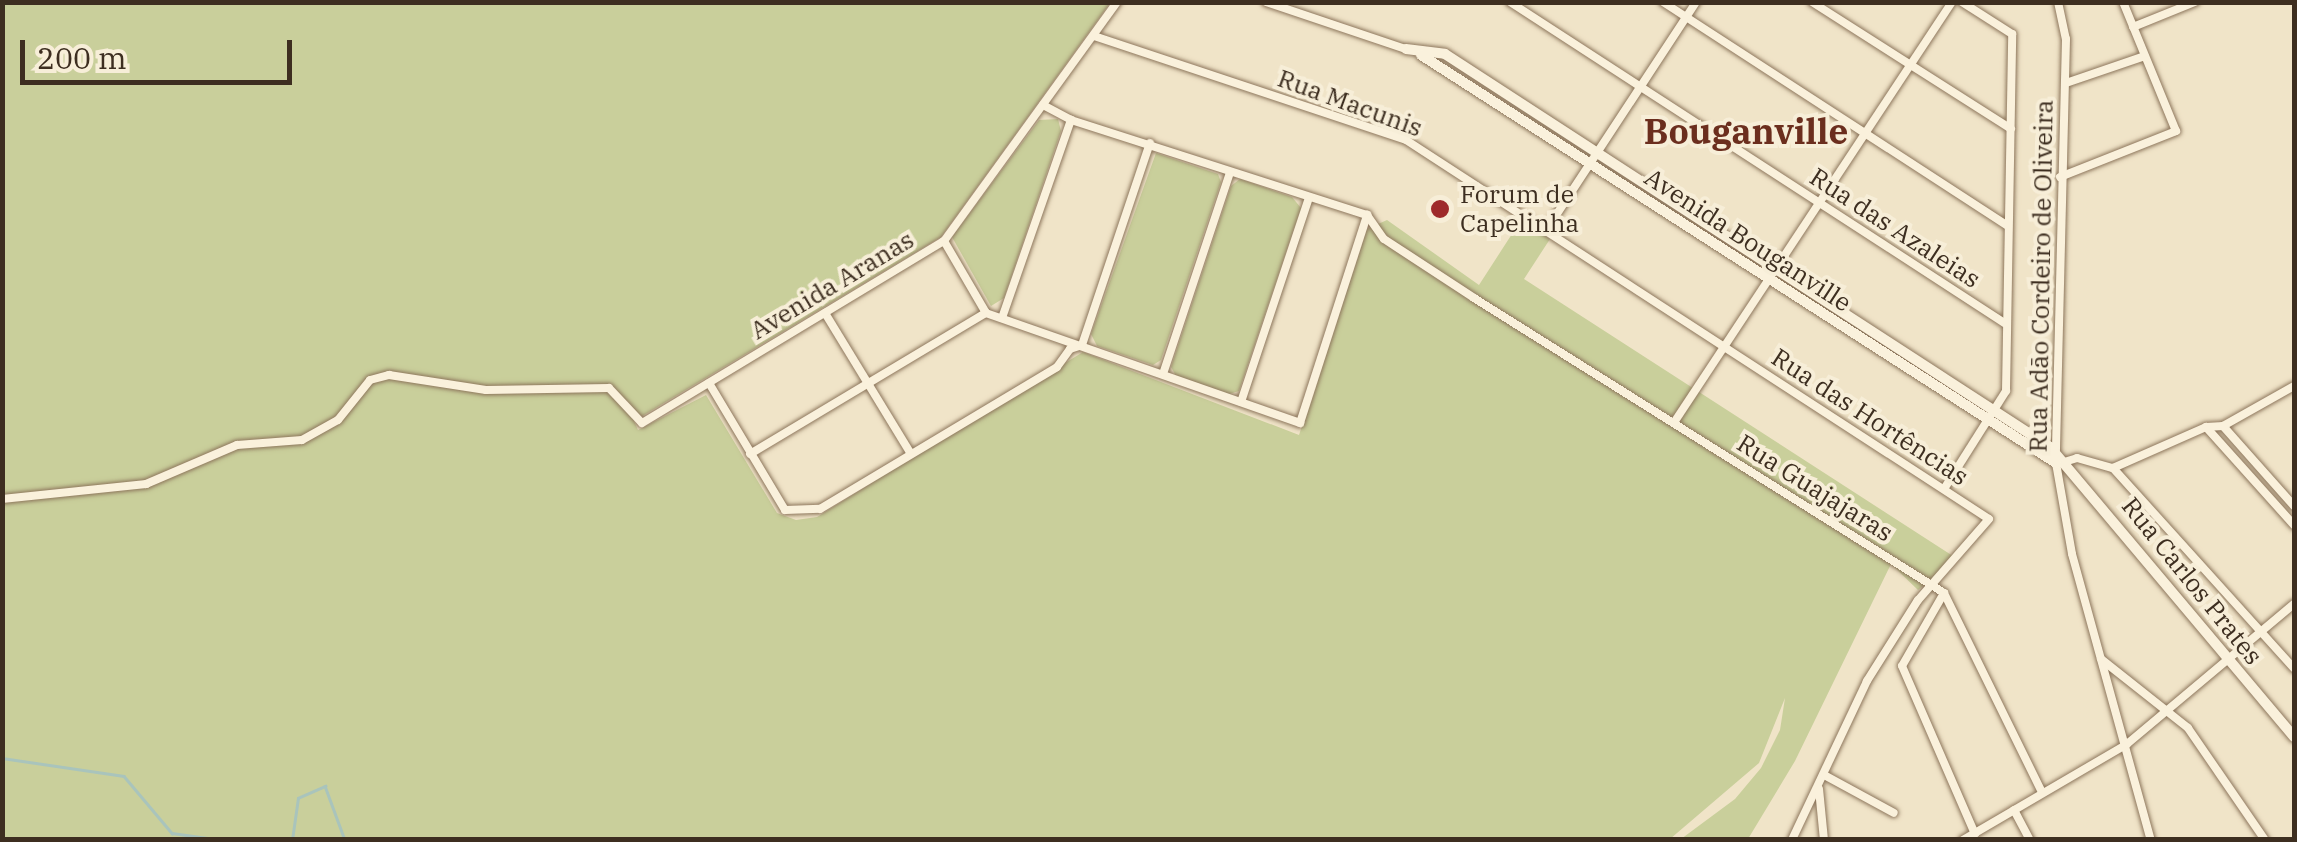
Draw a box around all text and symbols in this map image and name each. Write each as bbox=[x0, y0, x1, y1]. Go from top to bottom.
scale bar bbox=[25, 20, 298, 82]
text: 200 m bbox=[37, 38, 127, 77]
street label: Rua Macunis bbox=[1274, 63, 1426, 143]
street label: Rua Adão Cordeiro de Oliveira bbox=[2023, 99, 2059, 453]
district label: Bouganville bbox=[1644, 110, 1848, 152]
street label: Avenida Bouganville bbox=[1639, 162, 1857, 318]
street label: Rua das Azaleias bbox=[1804, 162, 1986, 294]
place label: Forum de Capelinha bbox=[1460, 180, 1579, 239]
marker: Forum de Capelinha bbox=[1429, 198, 1451, 220]
street label: Avenida Aranas bbox=[745, 224, 919, 346]
street label: Rua das Hortências bbox=[1766, 342, 1974, 492]
street label: Rua Guajajaras bbox=[1732, 428, 1898, 548]
street label: Rua Carlos Prates bbox=[2115, 491, 2269, 671]

